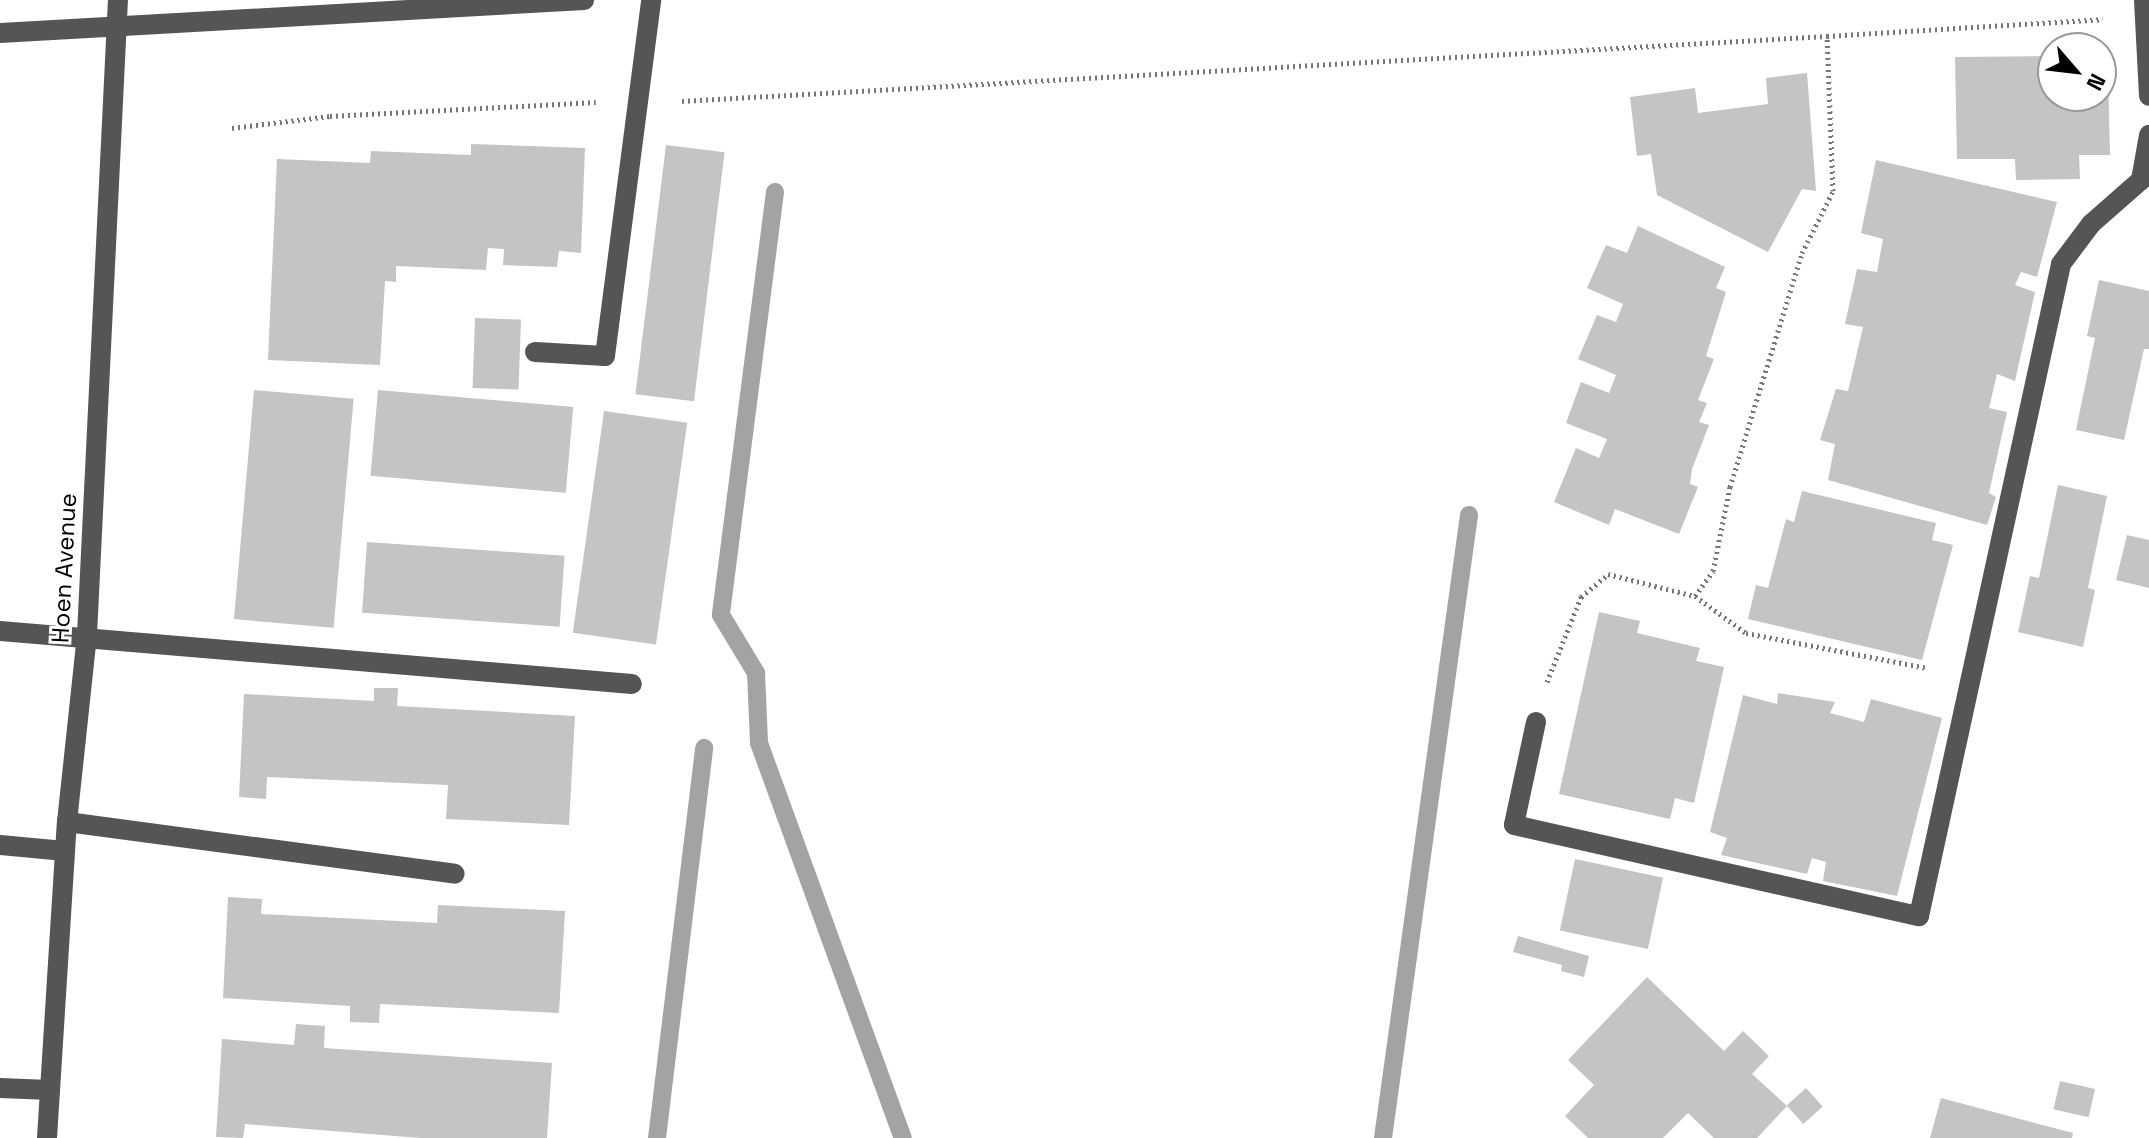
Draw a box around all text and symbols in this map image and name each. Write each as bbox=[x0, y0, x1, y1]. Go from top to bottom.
north arrow bbox=[2037, 32, 2117, 112]
text: N bbox=[2081, 69, 2112, 95]
street label: Hoen Avenue bbox=[46, 492, 82, 644]

